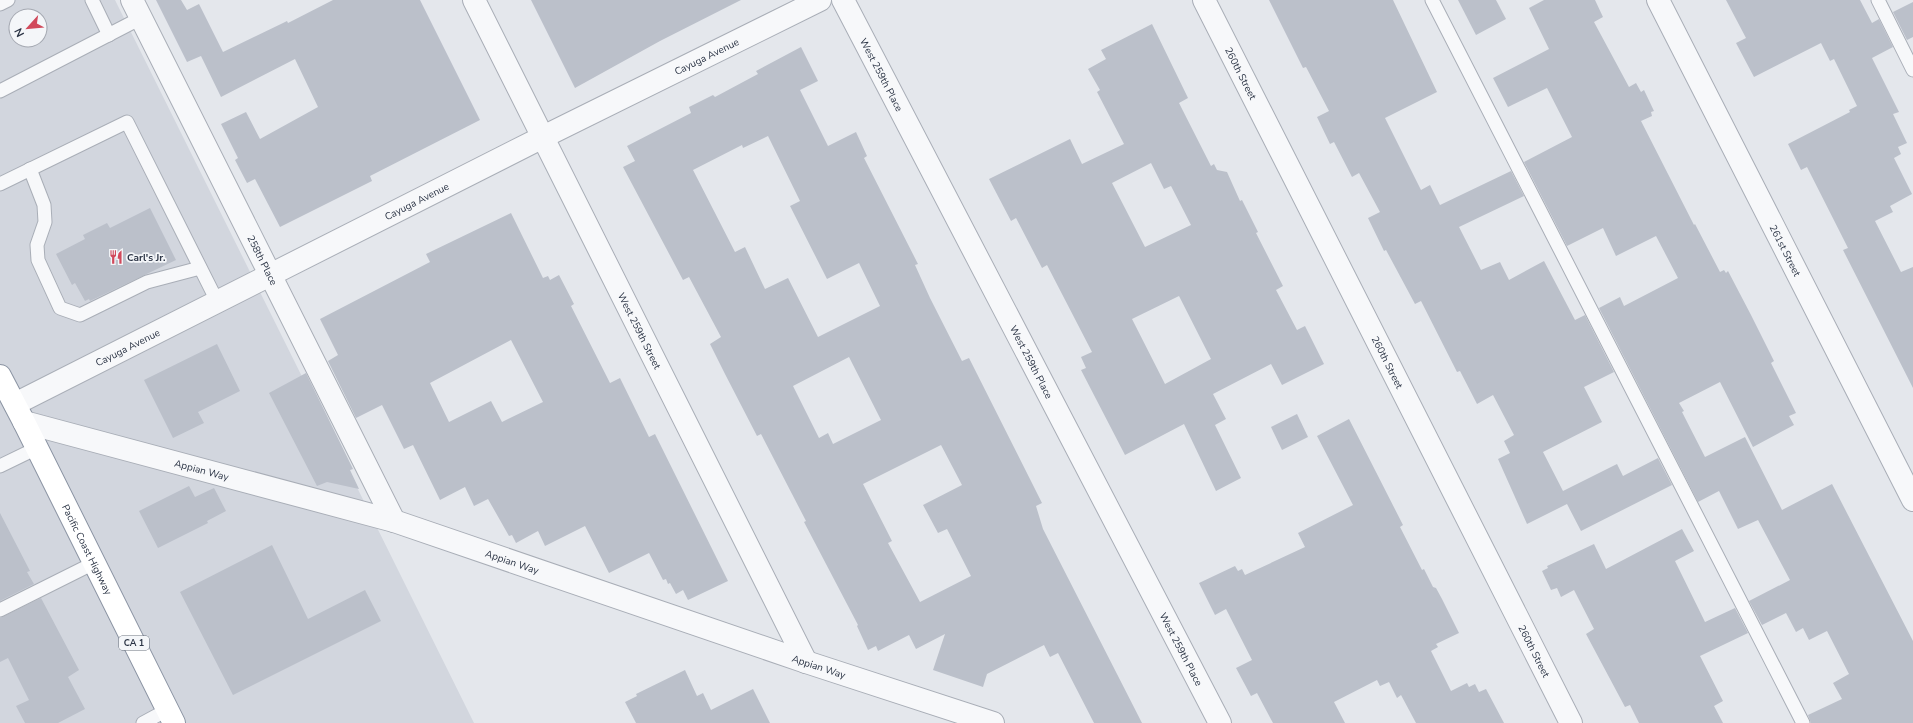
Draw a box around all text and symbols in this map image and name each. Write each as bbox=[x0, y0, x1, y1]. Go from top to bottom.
north arrow bbox=[8, 8, 48, 48]
text: N bbox=[11, 25, 28, 39]
street label: Cayuga Avenue bbox=[672, 35, 742, 79]
street label: West 259th Place bbox=[856, 36, 906, 114]
street label: 260th Street bbox=[1221, 45, 1260, 103]
street label: Cayuga Avenue bbox=[382, 180, 452, 224]
street label: 261st Street bbox=[1766, 223, 1804, 279]
street label: 258th Place bbox=[243, 233, 280, 288]
restaurant icon: Carl's Jr. bbox=[108, 249, 124, 265]
place label: Carl's Jr. bbox=[127, 251, 165, 265]
street label: West 259th Street bbox=[614, 291, 664, 372]
street label: West 259th Place bbox=[1006, 323, 1056, 401]
street label: Cayuga Avenue bbox=[93, 326, 162, 370]
street label: 260th Street bbox=[1368, 334, 1406, 392]
street label: Appian Way bbox=[173, 457, 231, 485]
street label: Pacific Coast Highway bbox=[58, 502, 115, 598]
street label: Appian Way bbox=[483, 547, 541, 578]
street label: West 259th Place bbox=[1156, 610, 1205, 689]
street label: 260th Street bbox=[1514, 623, 1553, 680]
road number: CA 1 bbox=[119, 636, 149, 650]
street label: Appian Way bbox=[790, 652, 848, 683]

